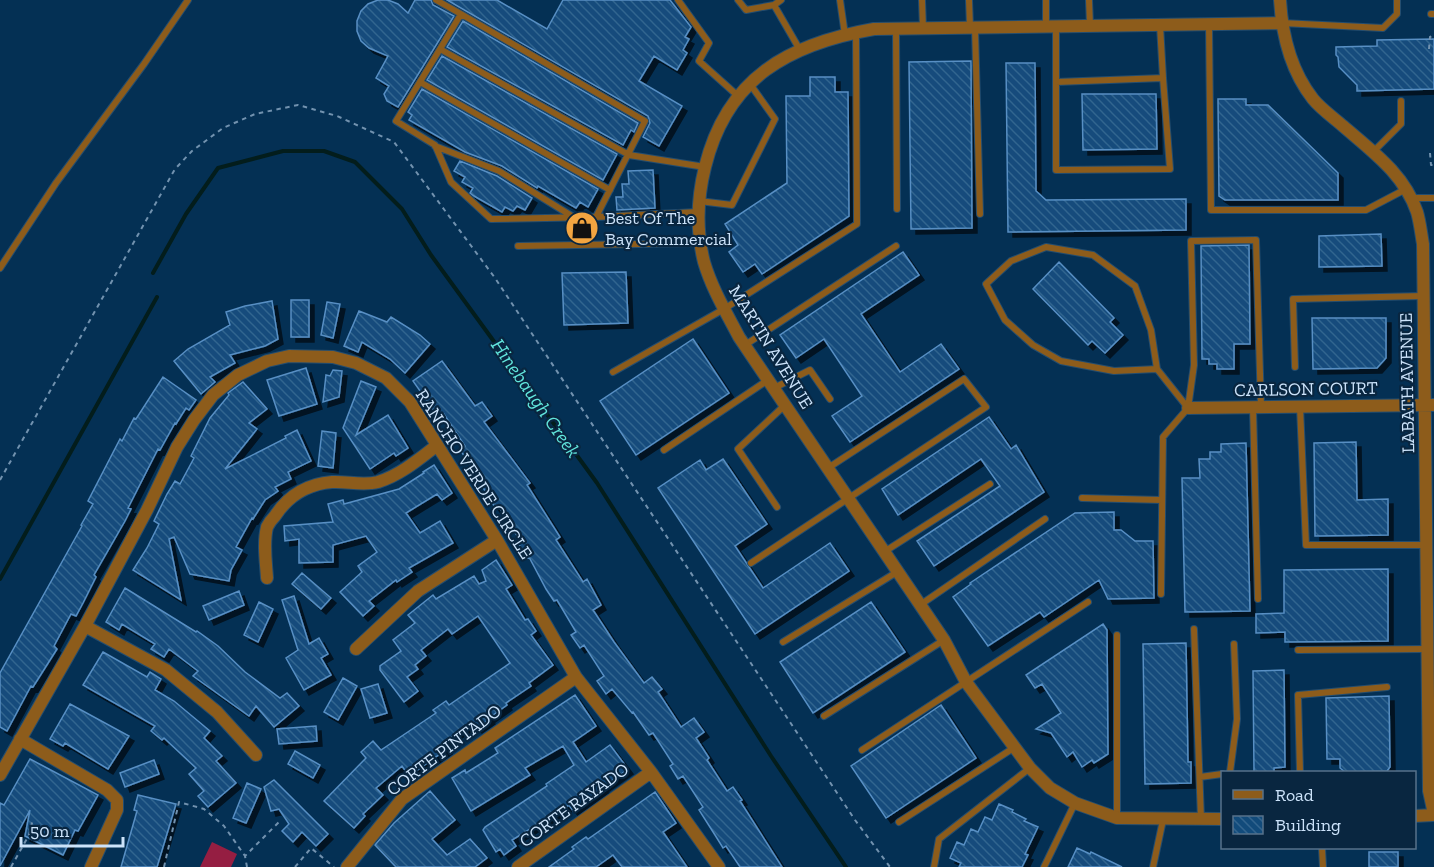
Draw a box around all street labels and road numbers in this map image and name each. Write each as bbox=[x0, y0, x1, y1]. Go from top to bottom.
street label: MARTIN AVENUE bbox=[724, 281, 818, 413]
street label: LABATH AVENUE bbox=[1395, 313, 1419, 453]
street label: CARLSON COURT bbox=[1234, 377, 1378, 401]
street label: RANCHO VERDE CIRCLE bbox=[411, 385, 537, 563]
street label: CORTE PINTADO bbox=[382, 700, 506, 800]
street label: CORTE RAYADO bbox=[515, 758, 633, 852]

